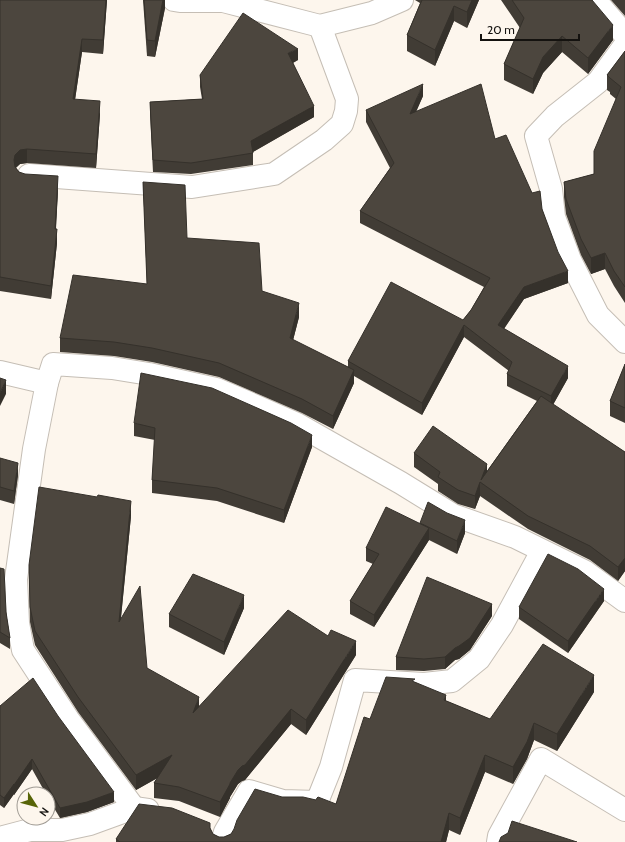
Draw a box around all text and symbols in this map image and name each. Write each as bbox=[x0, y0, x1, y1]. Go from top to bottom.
scale bar bbox=[481, 16, 579, 42]
text: 20 m bbox=[487, 22, 515, 37]
north arrow bbox=[16, 786, 56, 826]
text: N bbox=[36, 805, 52, 819]

